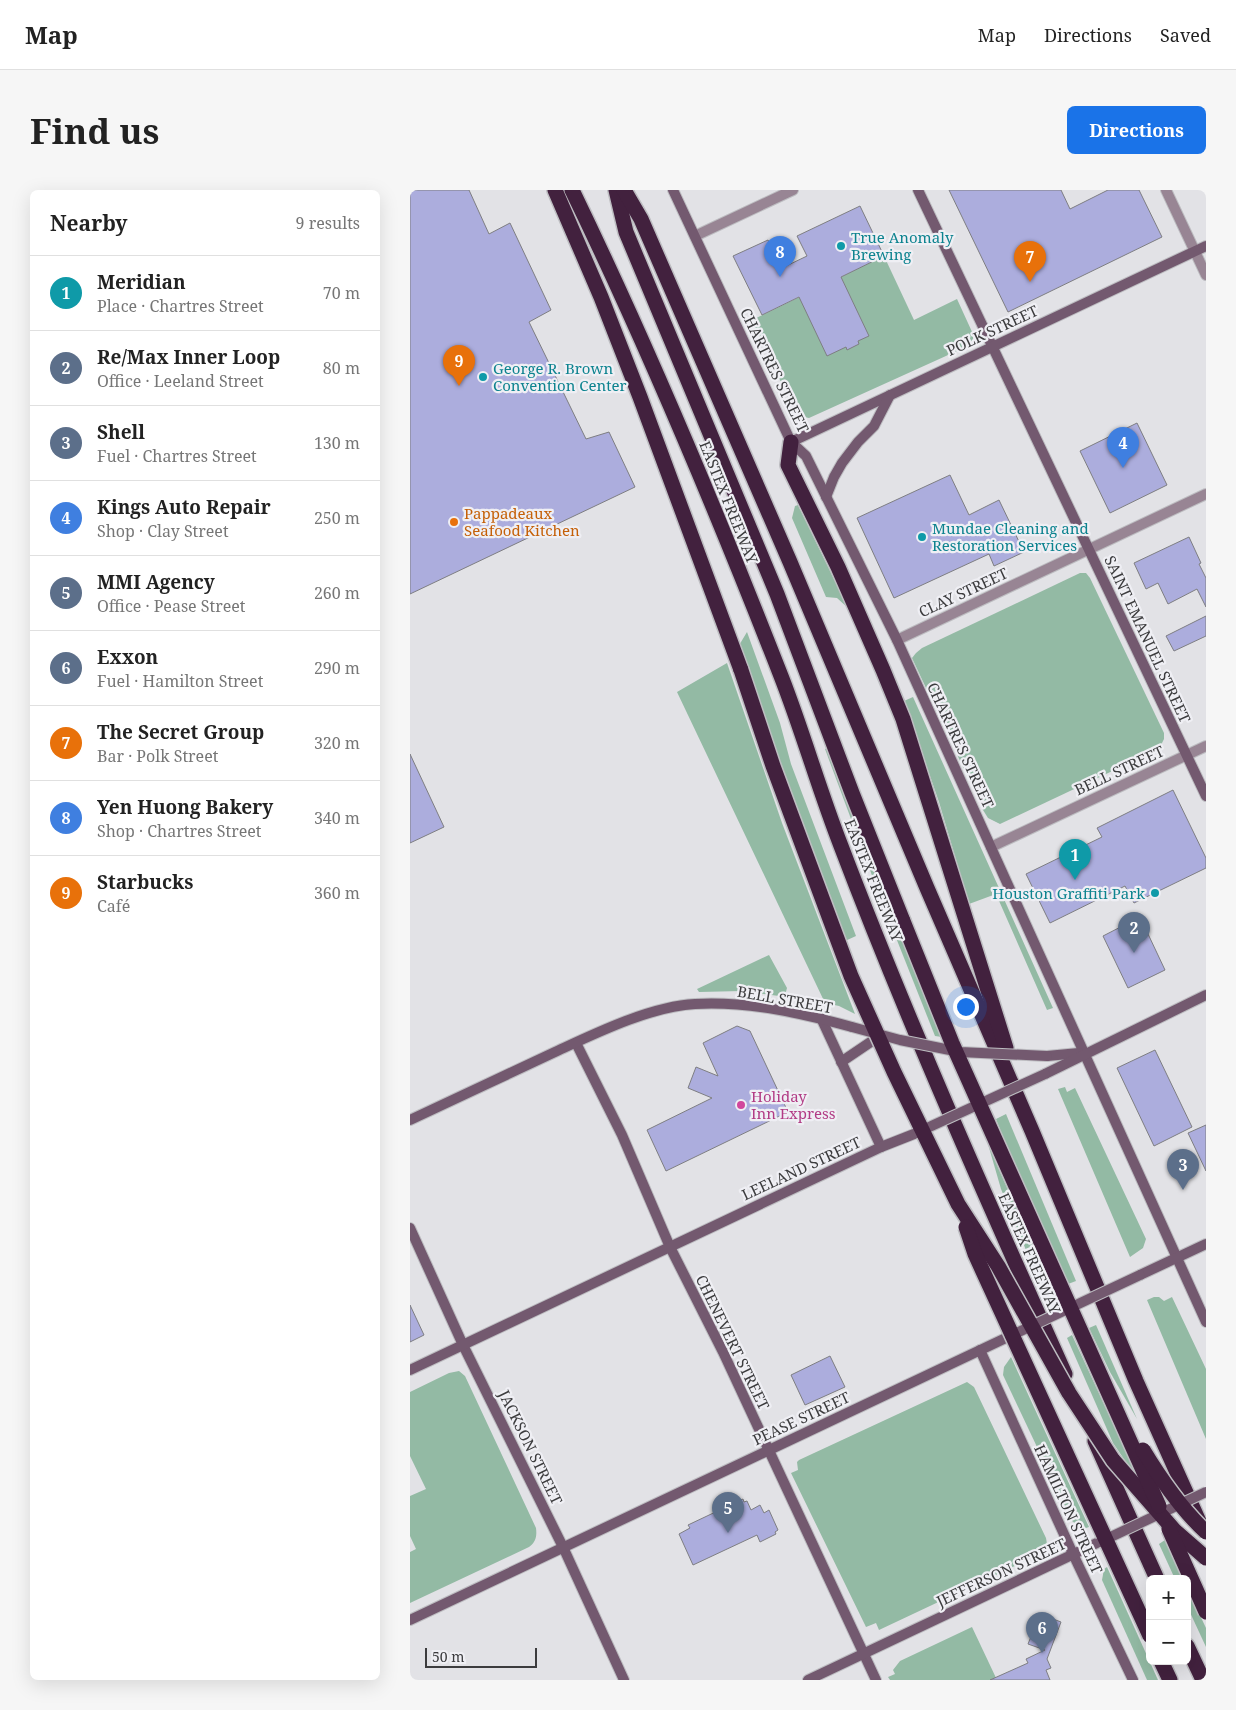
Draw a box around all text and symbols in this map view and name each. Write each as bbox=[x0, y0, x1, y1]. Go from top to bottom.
text: Map bbox=[25, 18, 78, 51]
text: Map bbox=[978, 23, 1016, 47]
text: Directions bbox=[1044, 23, 1132, 47]
text: Saved bbox=[1160, 23, 1211, 47]
button: Directions bbox=[1067, 106, 1206, 154]
text: Find us bbox=[30, 107, 159, 154]
text: Nearby bbox=[50, 209, 128, 237]
text: 9 results bbox=[296, 212, 360, 234]
place label: True Anomaly Brewing bbox=[851, 227, 954, 264]
pin: 8 bbox=[764, 236, 796, 277]
marker: True Anomaly Brewing bbox=[835, 240, 847, 252]
pin: 7 bbox=[1014, 241, 1046, 282]
text: Meridian bbox=[97, 269, 186, 295]
text: 1 bbox=[61, 282, 71, 304]
text: 70 m bbox=[323, 282, 360, 304]
text: Place · Chartres Street bbox=[97, 295, 264, 317]
street label: POLK STREET bbox=[943, 300, 1041, 360]
street label: CHARTRES STREET bbox=[736, 304, 814, 436]
text: Re/Max Inner Loop bbox=[97, 344, 280, 370]
pin: 9 bbox=[443, 345, 475, 386]
text: 2 bbox=[61, 357, 71, 379]
text: 80 m bbox=[323, 357, 360, 379]
place label: George R. Brown Convention Center bbox=[493, 358, 627, 395]
text: Office · Leeland Street bbox=[97, 370, 264, 392]
marker: George R. Brown Convention Center bbox=[477, 371, 489, 383]
text: Shell bbox=[97, 419, 145, 445]
pin: 4 bbox=[1107, 427, 1139, 468]
text: 3 bbox=[61, 432, 71, 454]
text: 130 m bbox=[314, 432, 360, 454]
street label: EASTEX FREEWAY bbox=[695, 438, 763, 567]
text: Fuel · Chartres Street bbox=[97, 445, 257, 467]
text: Kings Auto Repair bbox=[97, 494, 271, 520]
place label: Pappadeaux Seafood Kitchen bbox=[464, 503, 580, 540]
text: 4 bbox=[61, 507, 71, 529]
text: 250 m bbox=[314, 507, 360, 529]
marker: Pappadeaux Seafood Kitchen bbox=[448, 516, 460, 528]
place label: Mundae Cleaning and Restoration Services bbox=[932, 518, 1089, 555]
text: Shop · Clay Street bbox=[97, 520, 229, 542]
marker: Mundae Cleaning and Restoration Services bbox=[916, 531, 928, 543]
street label: SAINT EMANUEL STREET bbox=[1100, 552, 1196, 726]
street label: CLAY STREET bbox=[915, 563, 1011, 621]
text: MMI Agency bbox=[97, 569, 215, 595]
text: 5 bbox=[61, 582, 71, 604]
text: 260 m bbox=[314, 582, 360, 604]
text: Office · Pease Street bbox=[97, 595, 245, 617]
text: Exxon bbox=[97, 644, 158, 670]
text: 6 bbox=[61, 657, 71, 679]
text: 290 m bbox=[314, 657, 360, 679]
text: Fuel · Hamilton Street bbox=[97, 670, 263, 692]
street label: CHARTRES STREET bbox=[923, 679, 999, 811]
text: The Secret Group bbox=[97, 719, 264, 745]
text: 7 bbox=[61, 732, 71, 754]
text: 320 m bbox=[314, 732, 360, 754]
street label: BELL STREET bbox=[1071, 741, 1167, 799]
text: Bar · Polk Street bbox=[97, 745, 218, 767]
text: Yen Huong Bakery bbox=[97, 794, 273, 820]
text: 8 bbox=[61, 807, 71, 829]
text: 340 m bbox=[314, 807, 360, 829]
street label: EASTEX FREEWAY bbox=[840, 816, 908, 945]
text: Shop · Chartres Street bbox=[97, 820, 262, 842]
pin: 1 bbox=[1059, 839, 1091, 880]
text: Starbucks bbox=[97, 869, 193, 895]
text: 9 bbox=[61, 882, 71, 904]
text: 360 m bbox=[314, 882, 360, 904]
place label: Houston Graffiti Park bbox=[992, 883, 1145, 903]
marker: Houston Graffiti Park bbox=[1149, 887, 1161, 899]
text: Café bbox=[97, 895, 130, 917]
pin: 2 bbox=[1118, 912, 1150, 953]
street label: BELL STREET bbox=[736, 981, 834, 1017]
your location bbox=[953, 994, 979, 1020]
place label: Holiday Inn Express bbox=[751, 1086, 836, 1123]
marker: Holiday Inn Express bbox=[735, 1099, 747, 1111]
street label: LEELAND STREET bbox=[738, 1132, 864, 1204]
pin: 3 bbox=[1167, 1149, 1199, 1190]
street label: EASTEX FREEWAY bbox=[994, 1189, 1066, 1317]
street label: CHENEVERT STREET bbox=[692, 1271, 774, 1413]
street label: JACKSON STREET bbox=[494, 1386, 567, 1507]
street label: PEASE STREET bbox=[749, 1387, 853, 1449]
street label: HAMILTON STREET bbox=[1030, 1441, 1108, 1577]
pin: 5 bbox=[712, 1492, 744, 1533]
street label: JEFFERSON STREET bbox=[932, 1533, 1069, 1611]
map controls bbox=[1146, 1575, 1191, 1665]
button: + bbox=[1146, 1575, 1191, 1620]
pin: 6 bbox=[1026, 1612, 1058, 1653]
button: − bbox=[1146, 1620, 1191, 1665]
scale bar bbox=[425, 1645, 538, 1668]
text: 50 m bbox=[432, 1647, 465, 1666]

